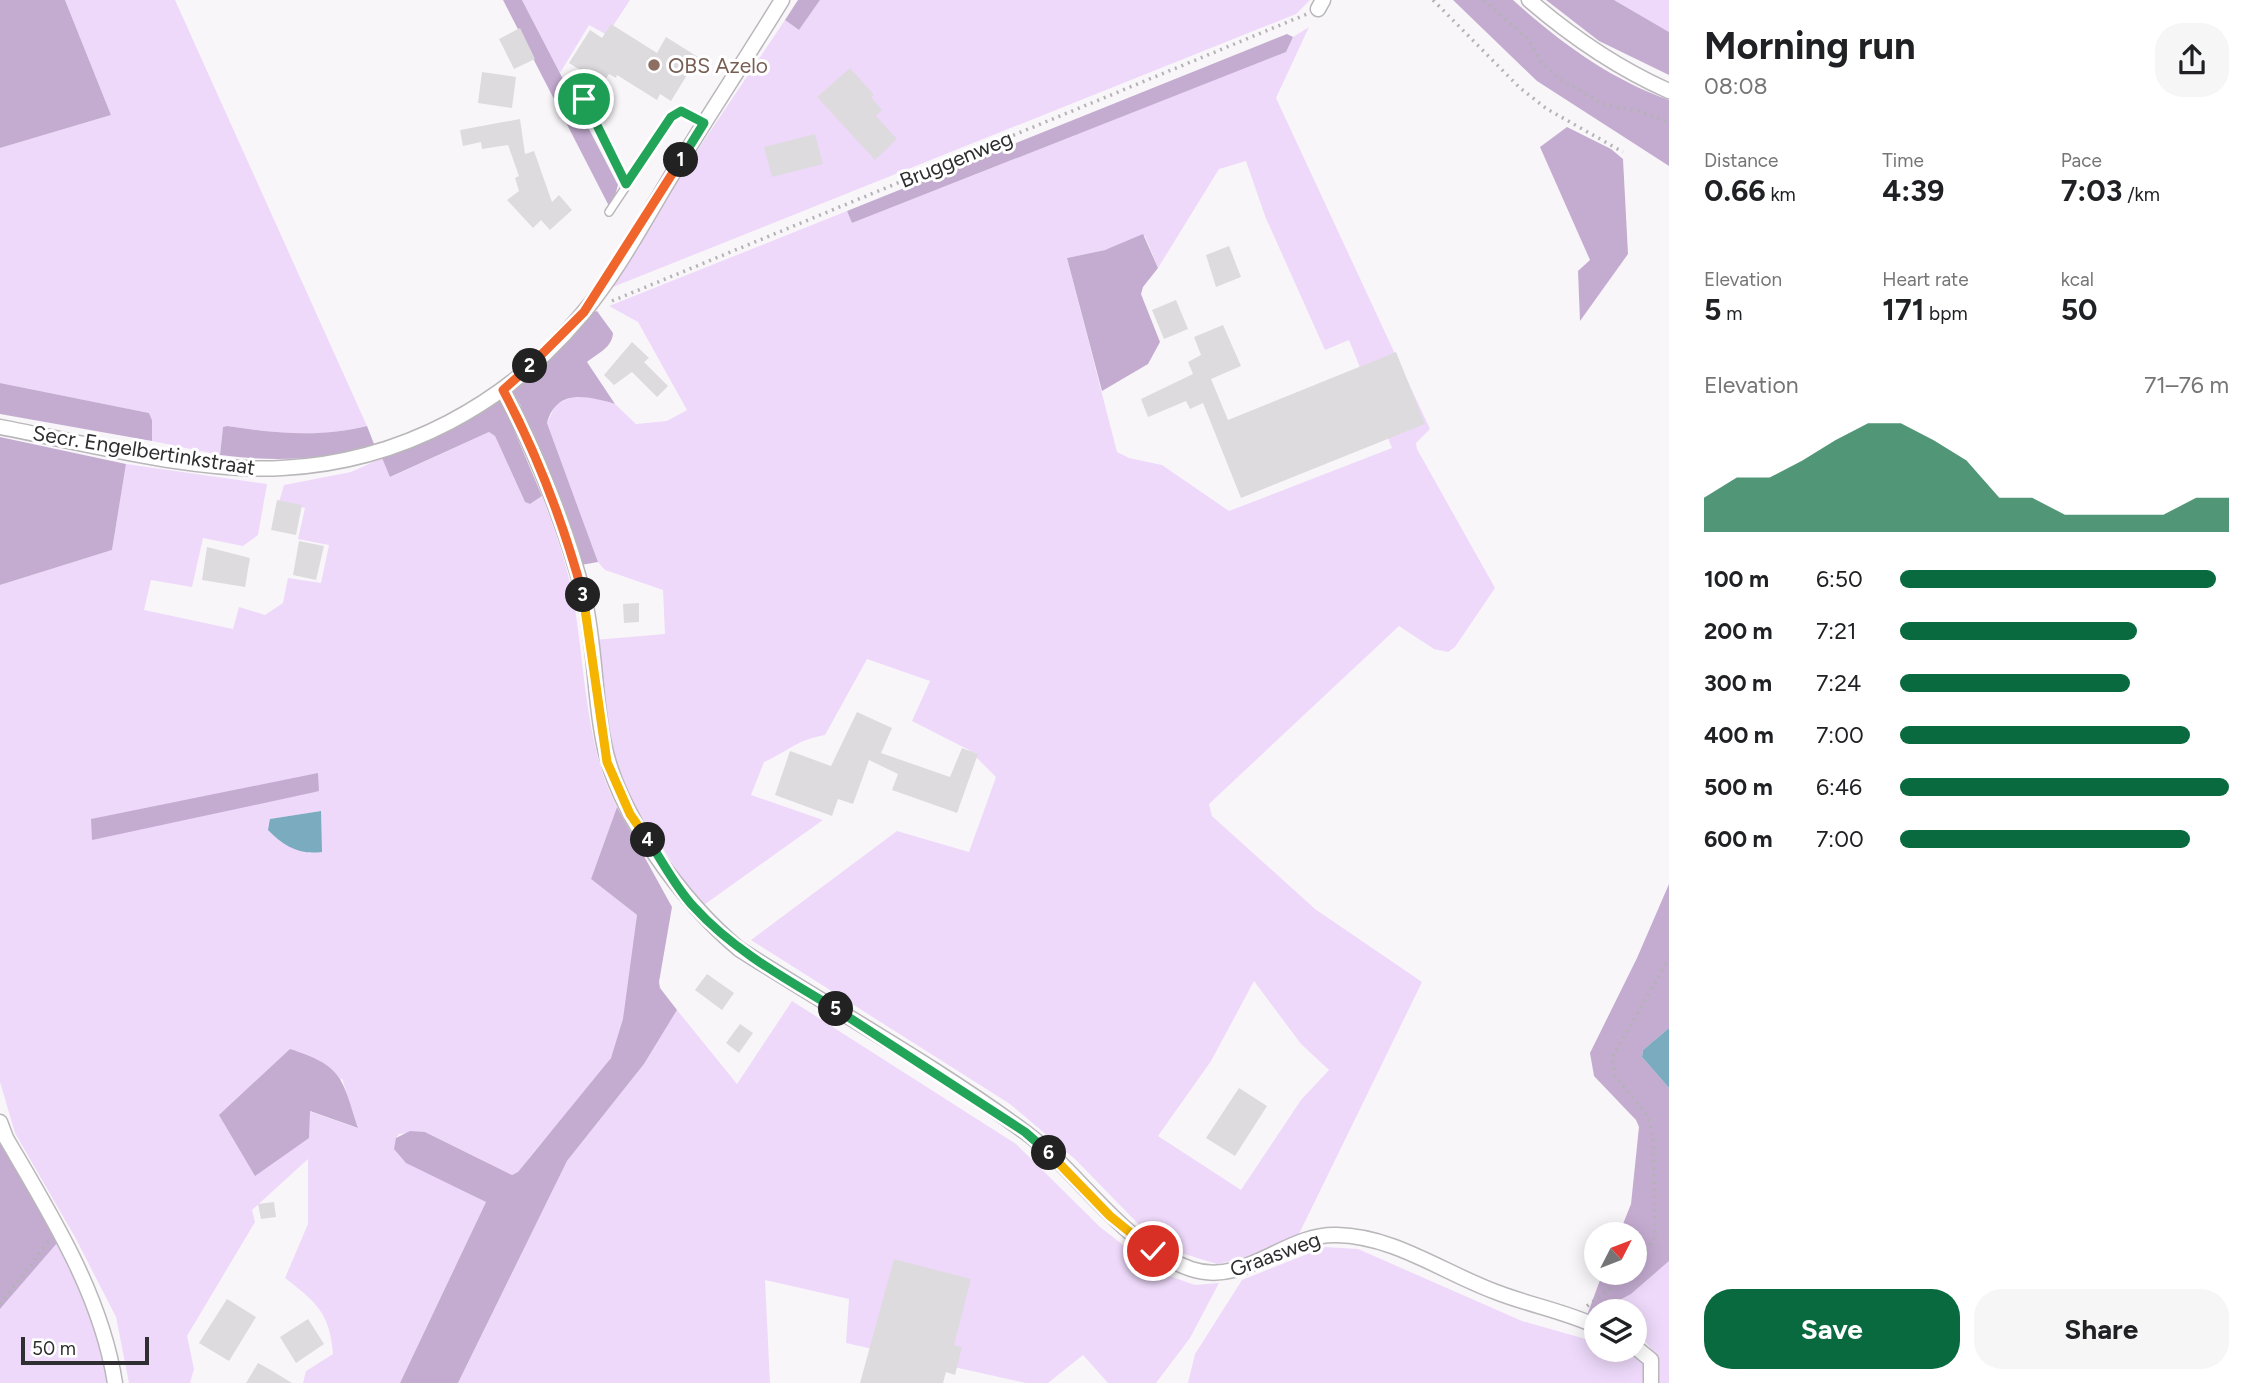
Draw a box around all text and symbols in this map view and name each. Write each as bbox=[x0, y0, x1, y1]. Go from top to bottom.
text: Morning run bbox=[1704, 23, 1916, 69]
button: share bbox=[2155, 23, 2229, 97]
place label: OBS Azelo bbox=[668, 53, 768, 78]
marker: OBS Azelo bbox=[646, 57, 662, 73]
pin bbox=[554, 69, 614, 129]
text: 08:08 bbox=[1704, 72, 1768, 100]
icon: arrive bbox=[565, 80, 603, 118]
street label: Bruggenweg bbox=[896, 125, 1016, 193]
pin: 1 bbox=[664, 142, 698, 178]
text: 1 bbox=[676, 148, 685, 171]
text: Distance bbox=[1704, 149, 1778, 172]
text: Time bbox=[1882, 149, 1924, 172]
text: Pace bbox=[2061, 149, 2102, 172]
text: 0.66 bbox=[1704, 172, 1766, 209]
text: 4:39 bbox=[1882, 172, 1944, 209]
text: 7:03 bbox=[2061, 172, 2123, 209]
text: km bbox=[1766, 183, 1796, 206]
text: /km bbox=[2123, 183, 2160, 206]
text: Elevation bbox=[1704, 268, 1782, 291]
text: Heart rate bbox=[1882, 268, 1969, 291]
text: kcal bbox=[2061, 268, 2094, 291]
text: 5 bbox=[1704, 291, 1721, 328]
text: 171 bbox=[1882, 291, 1924, 328]
text: 50 bbox=[2061, 291, 2098, 328]
text: m bbox=[1721, 302, 1742, 325]
text: bpm bbox=[1924, 302, 1968, 325]
pin: 2 bbox=[512, 348, 548, 384]
text: 2 bbox=[524, 354, 535, 377]
text: Elevation bbox=[1704, 371, 1799, 399]
text: 71–76 m bbox=[2144, 371, 2229, 399]
street label: Secr. Engelbertinkstraat bbox=[31, 420, 257, 480]
text: 100 m bbox=[1704, 565, 1769, 593]
text: 6:50 bbox=[1816, 565, 1863, 593]
pin: 3 bbox=[566, 578, 600, 612]
text: 3 bbox=[577, 583, 588, 606]
text: 200 m bbox=[1704, 617, 1773, 645]
text: 7:21 bbox=[1816, 617, 1857, 645]
text: 300 m bbox=[1704, 669, 1772, 697]
text: 7:24 bbox=[1816, 669, 1861, 697]
text: 400 m bbox=[1704, 721, 1774, 749]
text: 7:00 bbox=[1816, 721, 1864, 749]
text: 500 m bbox=[1704, 773, 1773, 801]
text: 6:46 bbox=[1816, 773, 1862, 801]
pin: 4 bbox=[630, 822, 666, 858]
text: 600 m bbox=[1704, 825, 1773, 853]
text: 7:00 bbox=[1816, 825, 1864, 853]
text: 4 bbox=[641, 828, 654, 851]
pin: 5 bbox=[818, 992, 854, 1026]
text: 5 bbox=[830, 997, 841, 1020]
pin: 6 bbox=[1032, 1136, 1066, 1170]
text: 6 bbox=[1043, 1141, 1054, 1164]
pin bbox=[1123, 1221, 1183, 1281]
north arrow bbox=[1584, 1222, 1647, 1284]
map controls bbox=[1584, 1222, 1647, 1362]
street label: Graasweg bbox=[1226, 1226, 1324, 1282]
icon: check bbox=[1134, 1232, 1172, 1270]
button: Save bbox=[1704, 1289, 1960, 1369]
button: Share bbox=[1974, 1289, 2229, 1369]
button: layers bbox=[1584, 1299, 1647, 1362]
scale bar bbox=[21, 1334, 149, 1366]
text: 50 m bbox=[32, 1337, 76, 1360]

